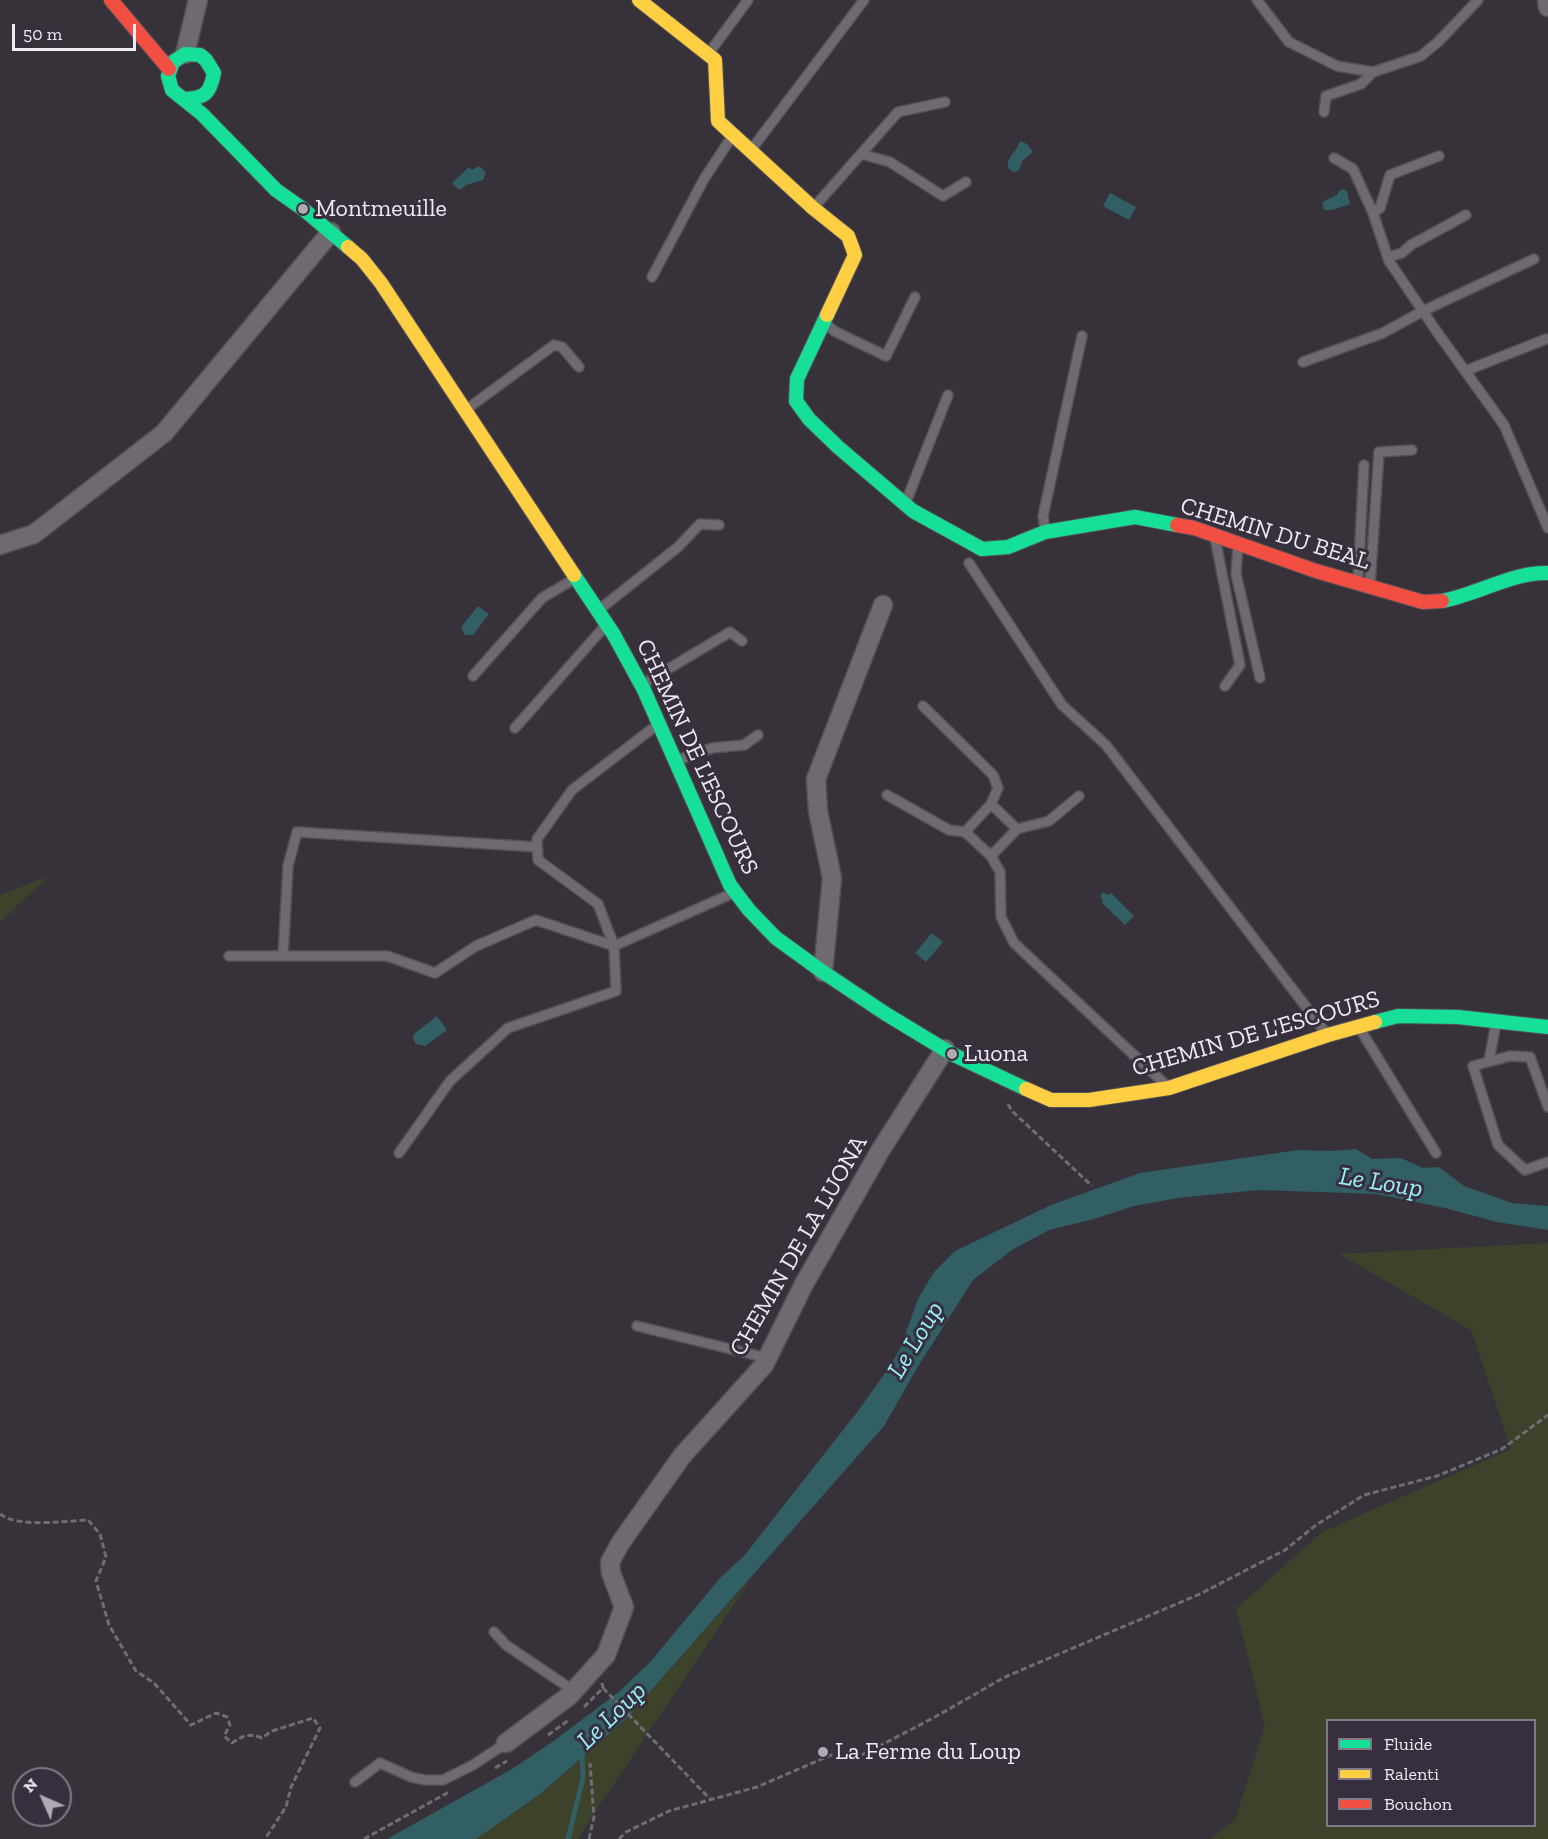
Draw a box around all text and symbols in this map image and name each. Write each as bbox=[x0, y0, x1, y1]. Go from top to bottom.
scale bar bbox=[15, 12, 140, 50]
text: 50 m bbox=[23, 23, 62, 45]
place label: Montmeuille bbox=[315, 195, 447, 223]
marker: Montmeuille bbox=[296, 202, 310, 216]
street label: CHEMIN DU BEAL bbox=[1177, 492, 1373, 576]
street label: CHEMIN DE L'ESCOURS bbox=[630, 635, 764, 879]
street label: CHEMIN DE L'ESCOURS bbox=[1129, 985, 1383, 1083]
place label: Luona bbox=[964, 1040, 1028, 1068]
marker: Luona bbox=[945, 1047, 959, 1061]
street label: CHEMIN DE LA LUONA bbox=[724, 1131, 874, 1361]
water label: Le Loup bbox=[1337, 1161, 1425, 1205]
water label: Le Loup bbox=[881, 1296, 951, 1384]
water label: Le Loup bbox=[571, 1676, 653, 1756]
legend bbox=[1326, 1719, 1536, 1827]
text: Fluide bbox=[1384, 1733, 1432, 1755]
place label: La Ferme du Loup bbox=[835, 1738, 1021, 1766]
marker: La Ferme du Loup bbox=[816, 1745, 830, 1759]
text: Ralenti bbox=[1384, 1763, 1439, 1785]
north arrow bbox=[12, 1767, 72, 1827]
text: N bbox=[19, 1774, 41, 1796]
text: Bouchon bbox=[1384, 1793, 1452, 1815]

